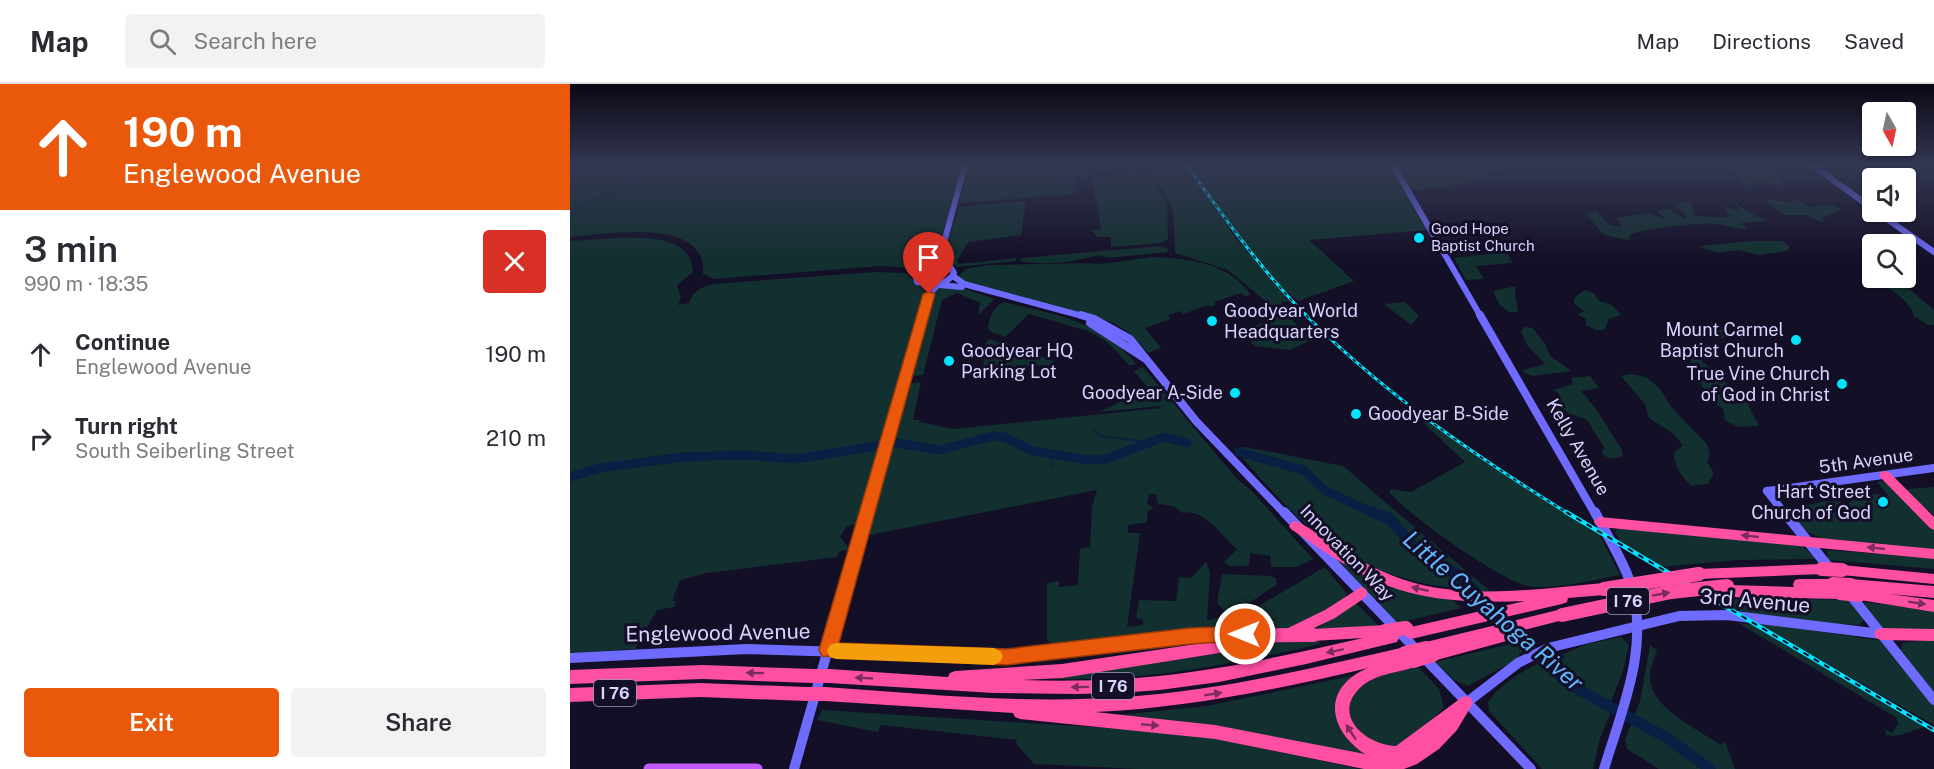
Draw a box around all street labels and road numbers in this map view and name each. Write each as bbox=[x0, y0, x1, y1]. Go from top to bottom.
street label: Kelly Avenue bbox=[1542, 395, 1615, 499]
street label: 5th Avenue bbox=[1817, 443, 1914, 478]
street label: Innovation Way bbox=[1296, 500, 1399, 606]
street label: 3rd Avenue bbox=[1699, 583, 1811, 618]
road number: I 76 bbox=[1607, 588, 1649, 614]
street label: Englewood Avenue bbox=[625, 618, 811, 647]
road number: I 76 bbox=[1092, 673, 1134, 699]
road number: I 76 bbox=[594, 680, 636, 706]

